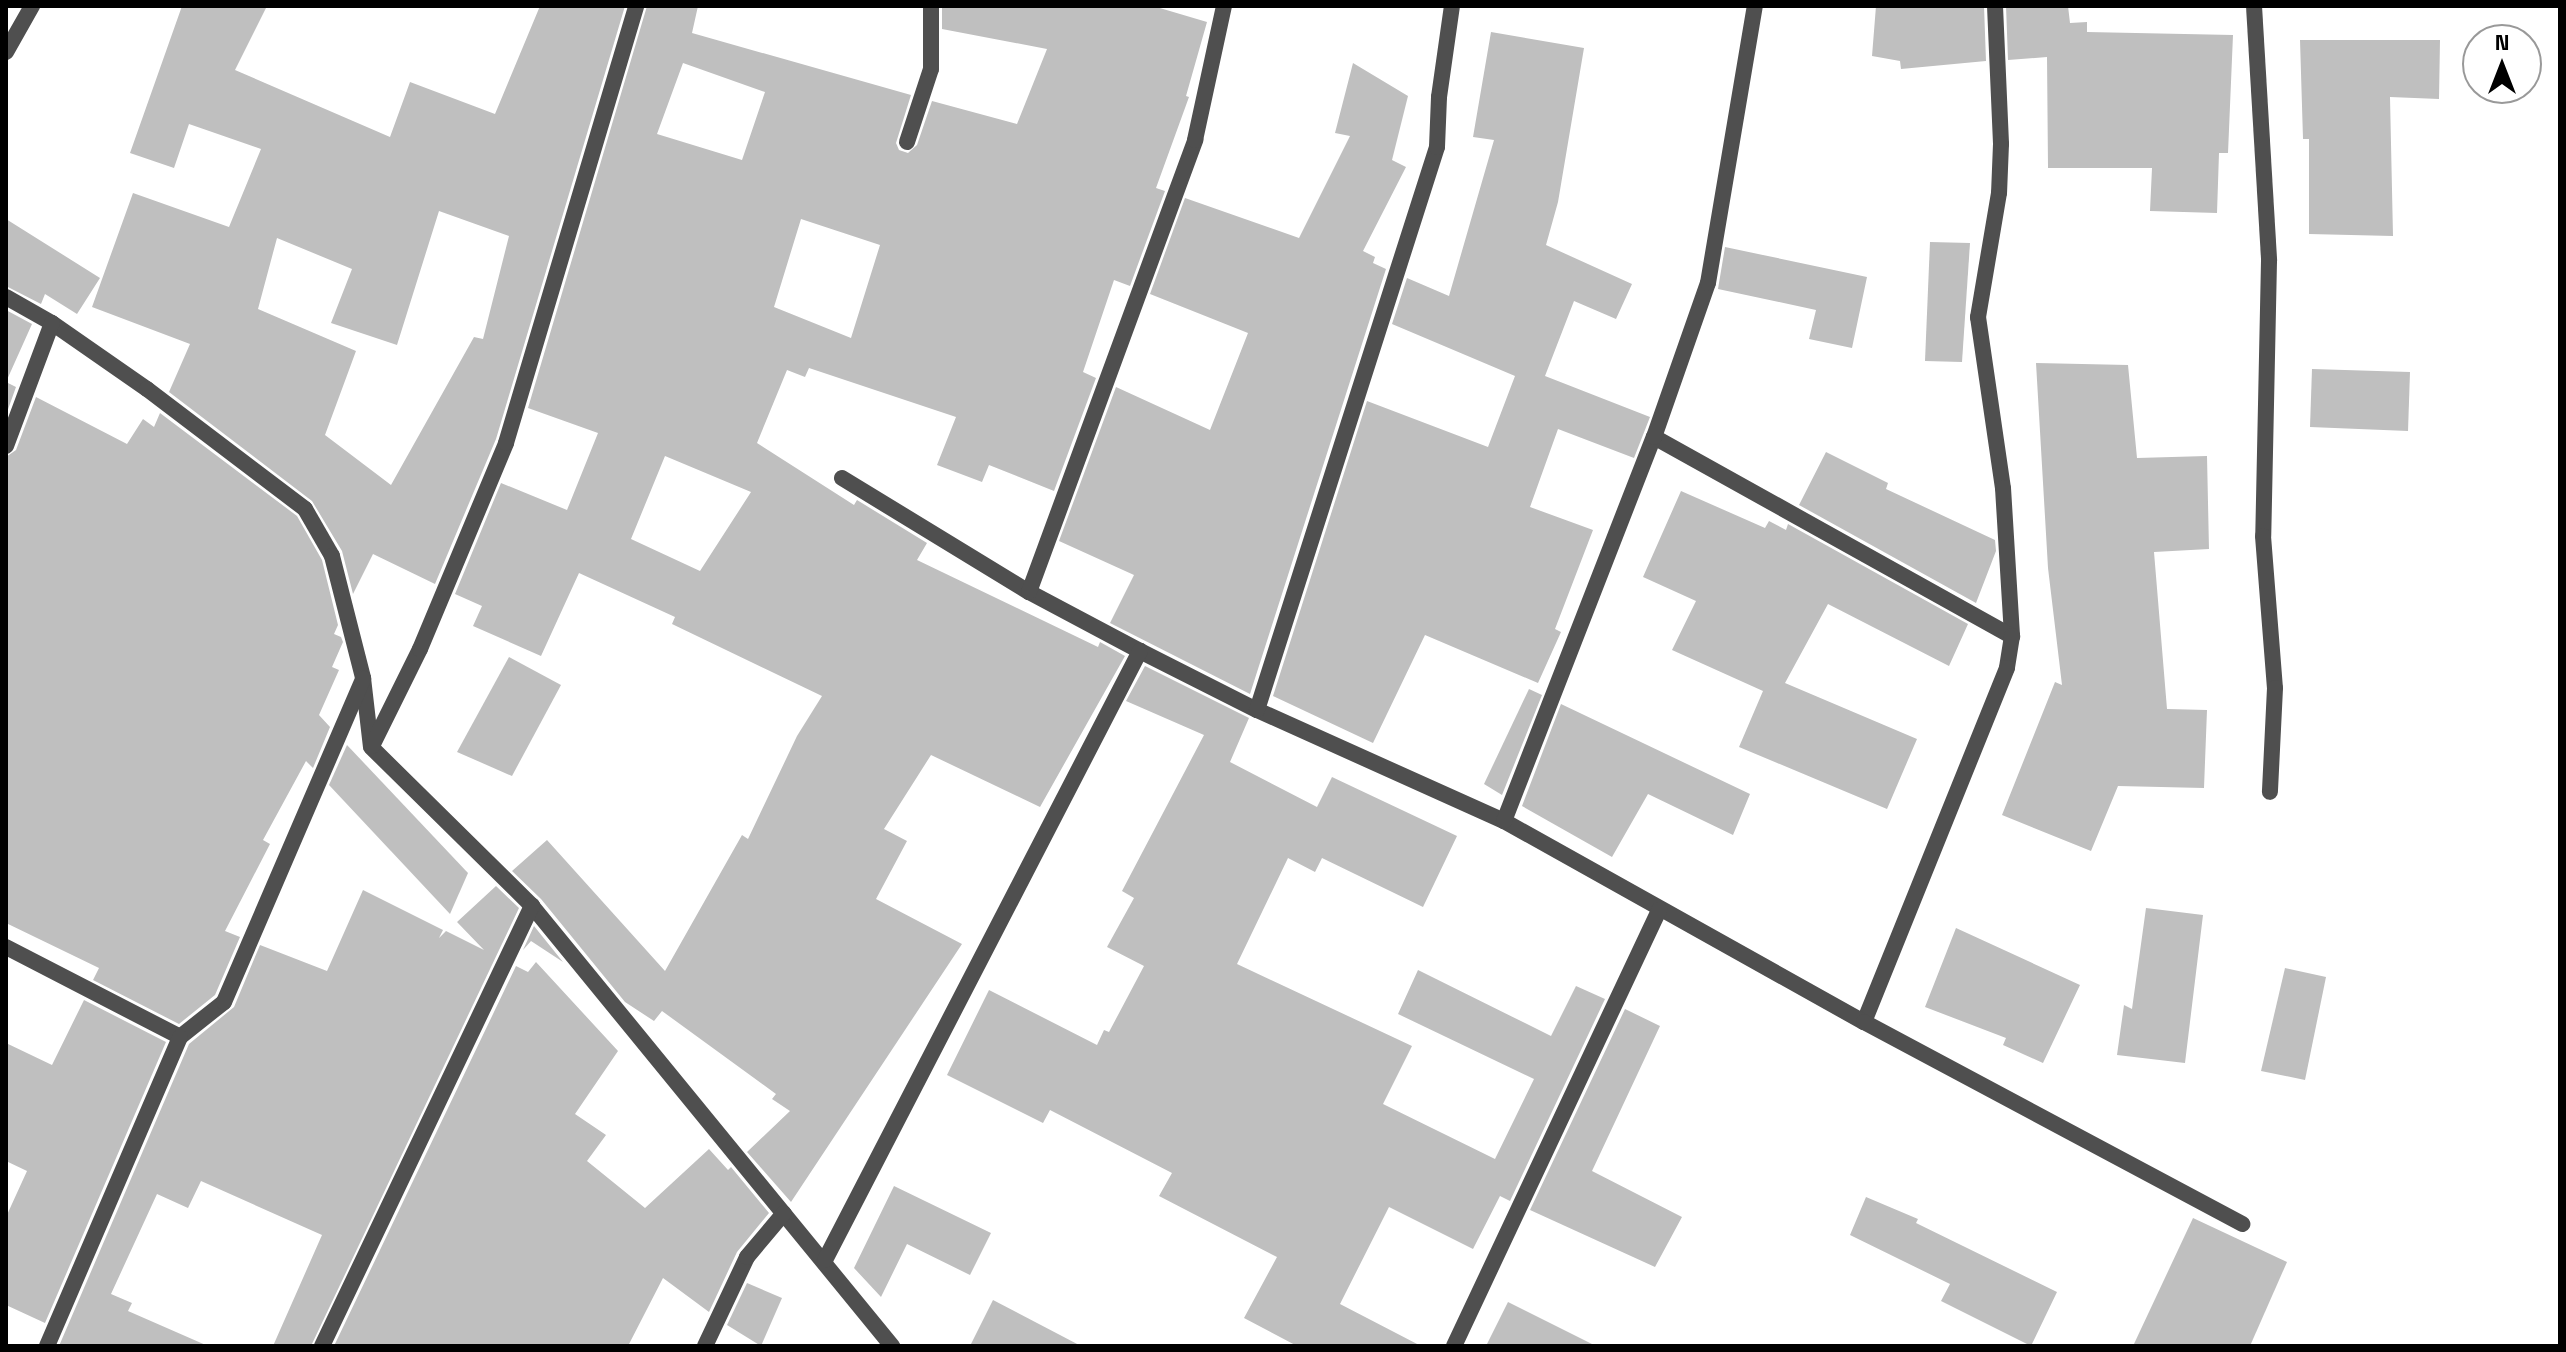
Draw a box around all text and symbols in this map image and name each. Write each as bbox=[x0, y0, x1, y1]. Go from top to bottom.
north arrow bbox=[2462, 24, 2542, 104]
text: N bbox=[2495, 28, 2509, 56]

